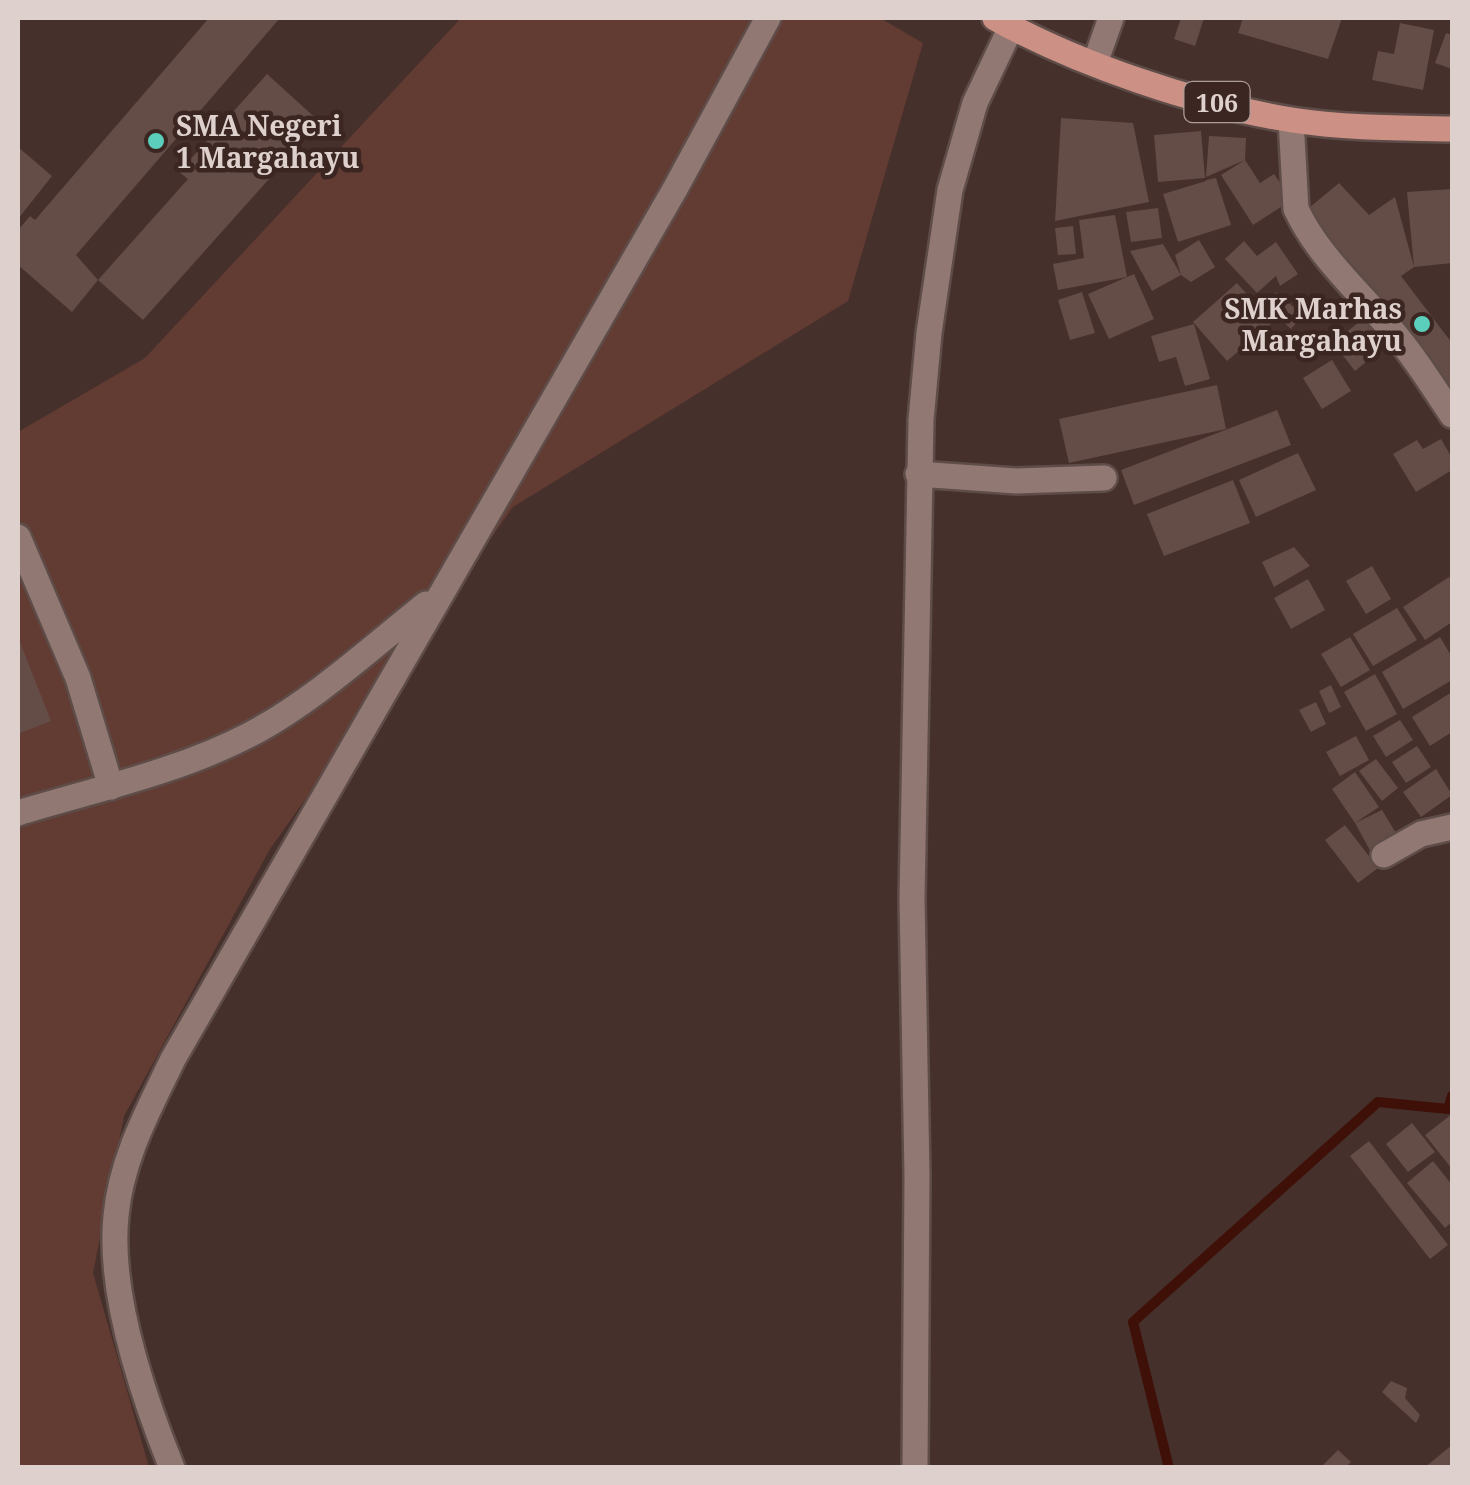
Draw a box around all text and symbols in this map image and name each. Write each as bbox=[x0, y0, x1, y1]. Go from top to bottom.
road number: 106 bbox=[1184, 82, 1250, 122]
place label: SMA Negeri 1 Margahayu bbox=[176, 106, 360, 176]
marker: SMA Negeri 1 Margahayu bbox=[145, 130, 167, 152]
place label: SMK Marhas Margahayu bbox=[1224, 289, 1402, 359]
marker: SMK Marhas Margahayu bbox=[1411, 313, 1433, 335]

